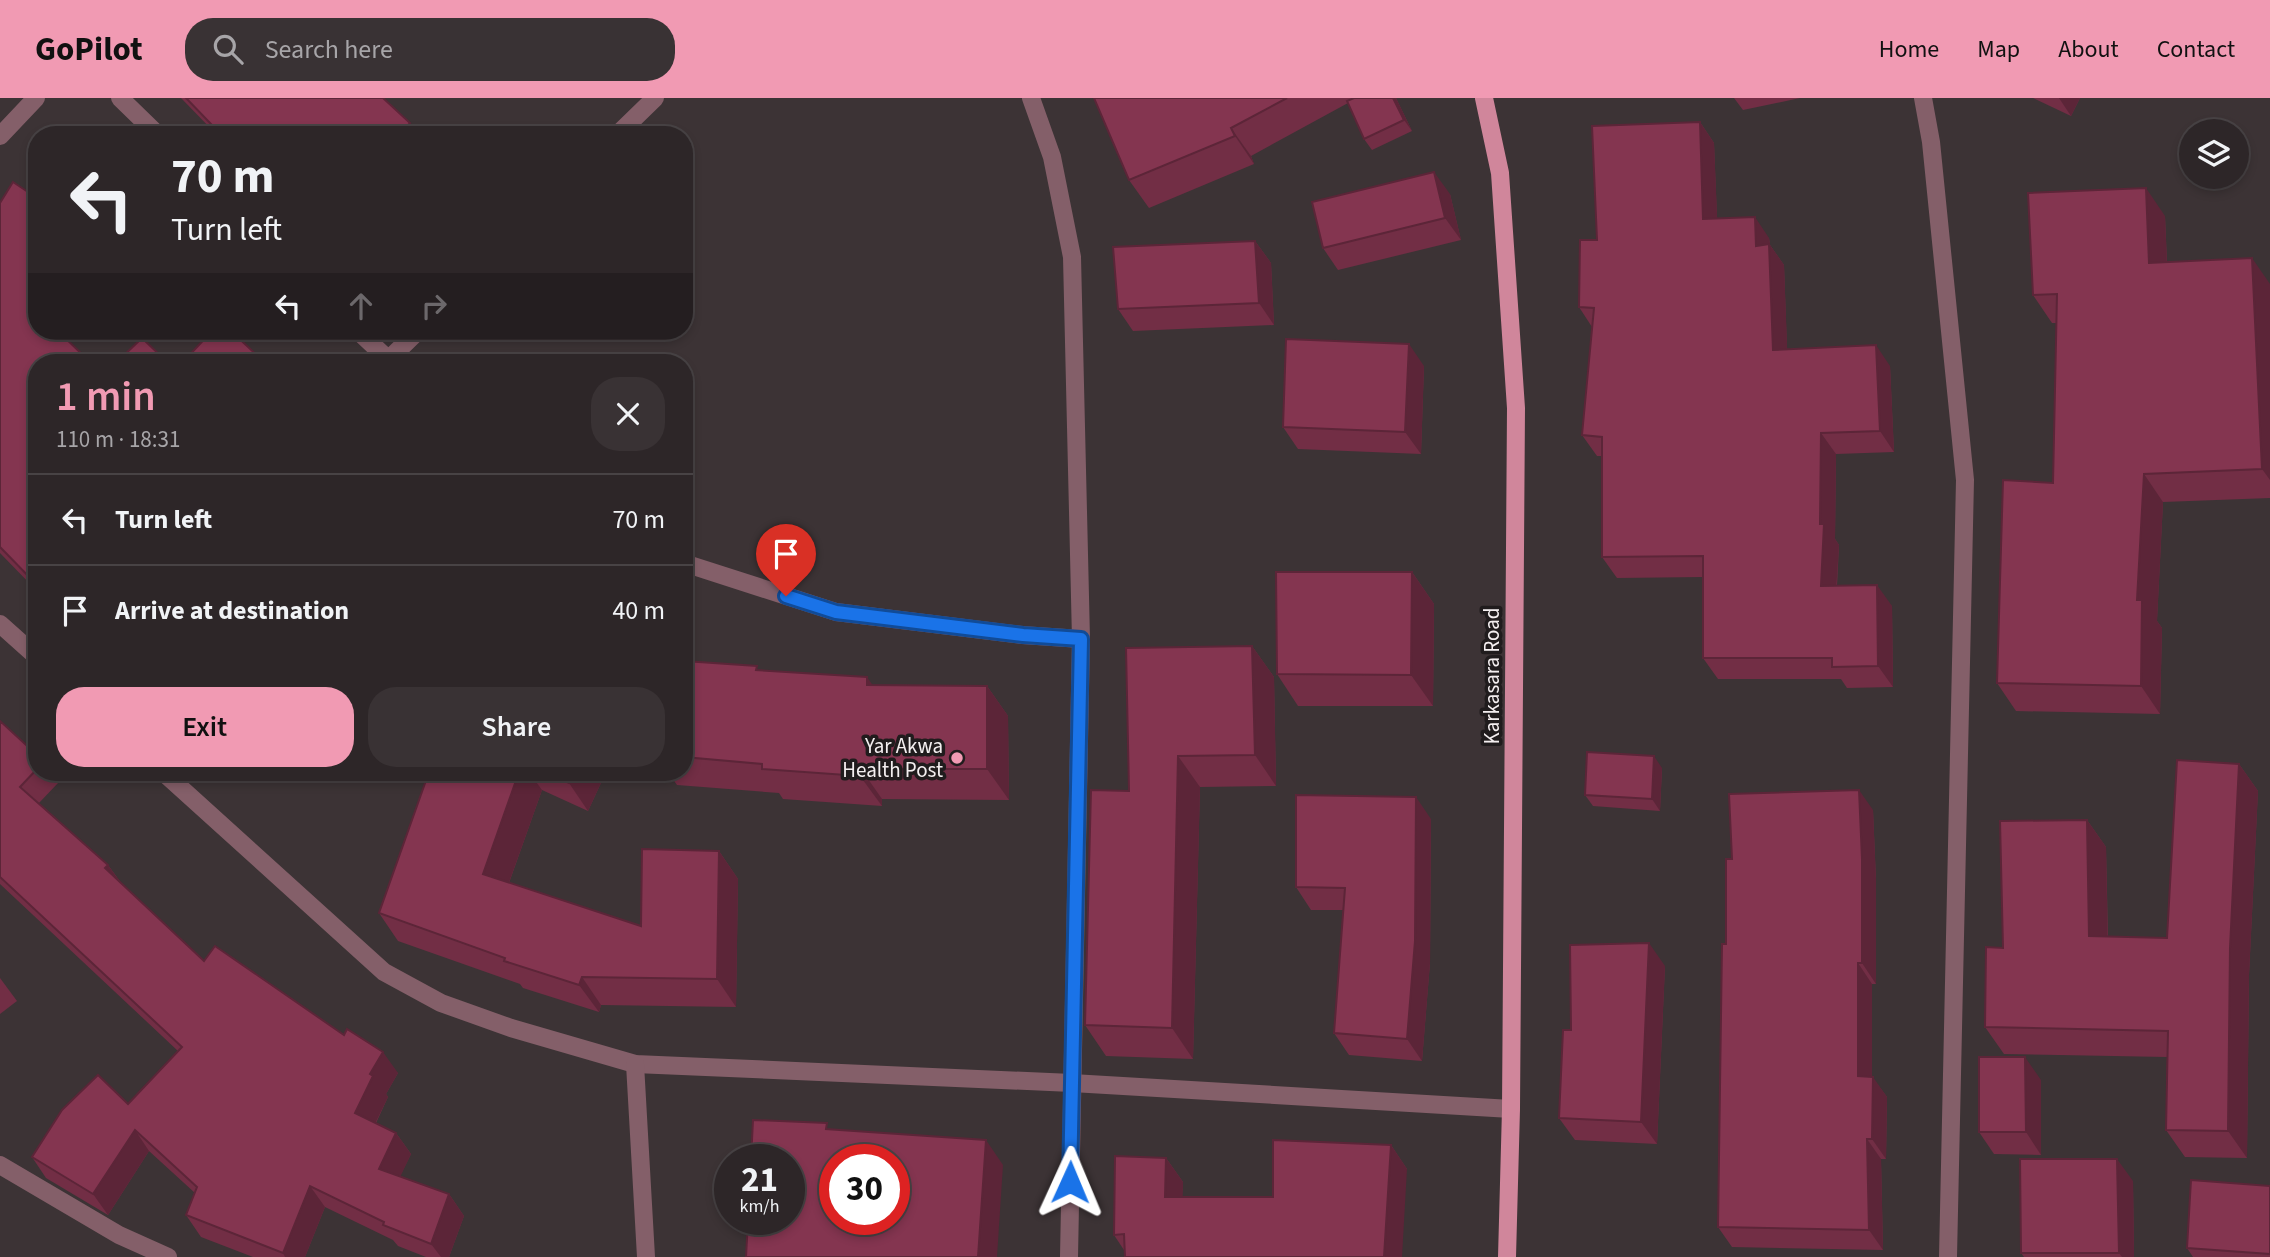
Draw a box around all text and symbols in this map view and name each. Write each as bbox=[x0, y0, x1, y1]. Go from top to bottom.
search box bbox=[185, 18, 675, 81]
text: GoPilot bbox=[35, 26, 143, 73]
icon: search bbox=[209, 30, 247, 68]
text: Search here bbox=[265, 31, 393, 68]
text: Home bbox=[1879, 32, 1939, 67]
text: Map bbox=[1977, 32, 2020, 67]
text: About bbox=[2058, 32, 2119, 67]
text: Contact bbox=[2157, 32, 2235, 67]
map controls bbox=[2179, 119, 2249, 189]
button: layers bbox=[2179, 119, 2249, 189]
text: 70 m bbox=[171, 142, 275, 212]
icon: left bbox=[56, 154, 147, 245]
text: Turn left bbox=[171, 207, 282, 253]
icon: left bbox=[269, 287, 307, 325]
icon: ahead bbox=[342, 287, 380, 325]
icon: right bbox=[415, 287, 453, 325]
text: 1 min bbox=[56, 367, 156, 427]
button: close bbox=[591, 377, 665, 451]
text: 110 m · 18:31 bbox=[56, 423, 180, 456]
icon: left bbox=[56, 501, 94, 539]
text: Turn left bbox=[115, 501, 212, 538]
text: 70 m bbox=[612, 501, 665, 538]
pin bbox=[756, 524, 816, 596]
icon: arrive bbox=[767, 535, 805, 573]
icon: arrive bbox=[56, 592, 94, 630]
text: Arrive at destination bbox=[115, 592, 349, 629]
text: 40 m bbox=[612, 592, 665, 629]
street label: Karkasara Road bbox=[1477, 608, 1507, 744]
button: Exit bbox=[56, 687, 354, 767]
button: Share bbox=[368, 687, 665, 767]
place label: Yar Akwa Health Post bbox=[842, 731, 943, 785]
marker: Yar Akwa Health Post bbox=[949, 750, 965, 766]
speed limit sign: 30 bbox=[819, 1144, 910, 1235]
position arrow bbox=[1033, 1145, 1107, 1219]
text: 21 bbox=[741, 1155, 778, 1205]
text: km/h bbox=[740, 1194, 779, 1219]

